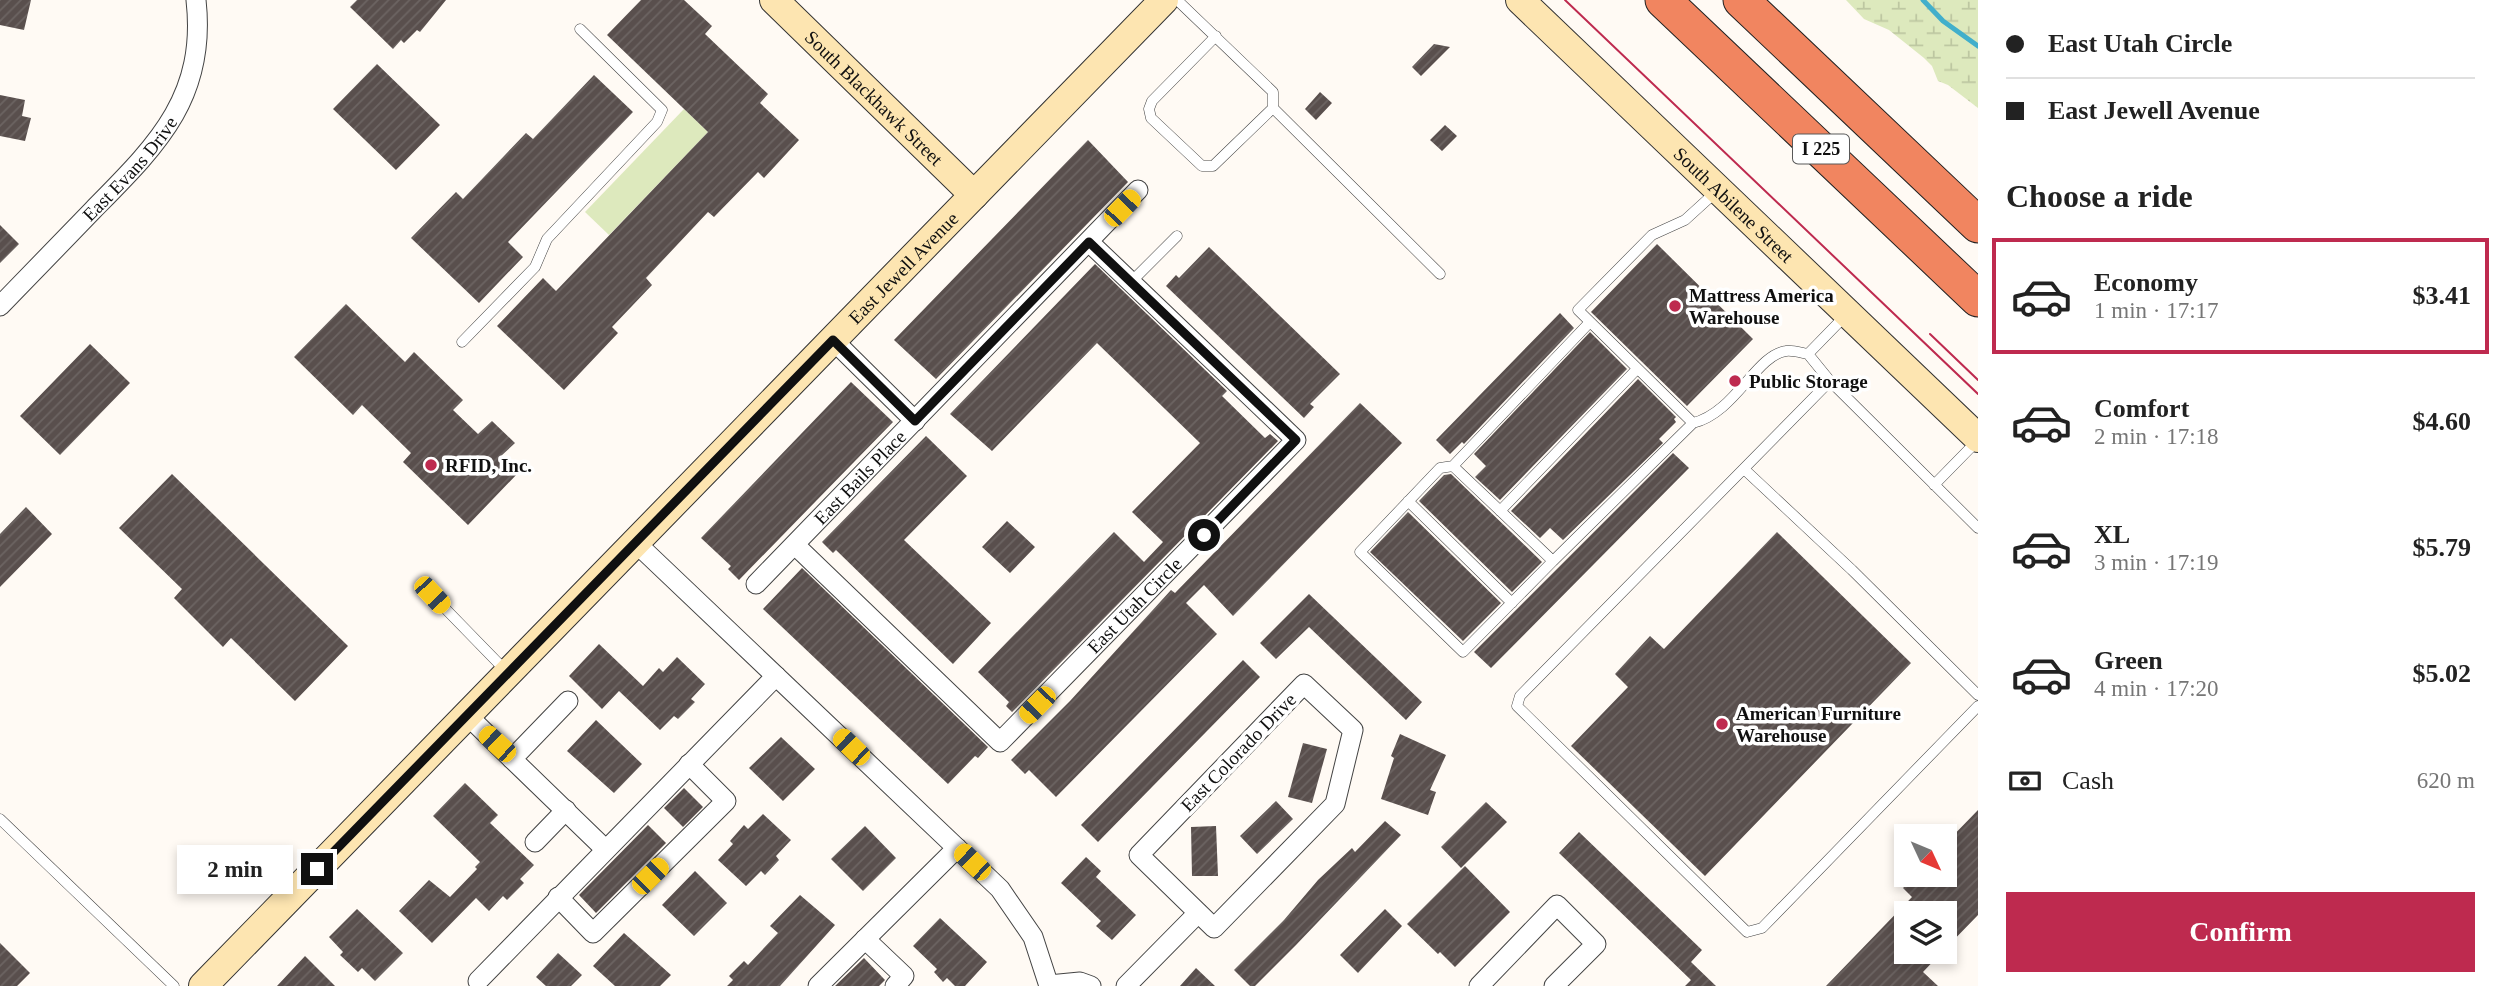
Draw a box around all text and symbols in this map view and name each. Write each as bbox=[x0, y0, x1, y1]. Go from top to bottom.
street label: South Blackhawk Street bbox=[801, 26, 948, 170]
text: East Utah Circle bbox=[2048, 29, 2232, 58]
text: East Jewell Avenue bbox=[2048, 96, 2260, 125]
street label: East Evans Drive bbox=[78, 113, 181, 225]
road number: I 225 bbox=[1793, 134, 1849, 164]
street label: South Abilene Street bbox=[1669, 143, 1798, 267]
text: Choose a ride bbox=[2006, 178, 2193, 214]
car bbox=[1100, 186, 1145, 230]
street label: East Jewell Avenue bbox=[844, 208, 962, 328]
icon: car bbox=[2010, 265, 2073, 328]
text: Economy bbox=[2094, 268, 2198, 297]
text: $3.41 bbox=[2413, 281, 2471, 310]
place label: Mattress America Warehouse bbox=[1689, 285, 1834, 328]
marker: Mattress America Warehouse bbox=[1667, 298, 1683, 314]
text: 1 min · 17:17 bbox=[2094, 298, 2219, 323]
place label: Public Storage bbox=[1749, 371, 1868, 392]
marker: Public Storage bbox=[1727, 373, 1743, 389]
icon: car bbox=[2010, 391, 2073, 454]
text: Comfort bbox=[2094, 394, 2189, 423]
text: $4.60 bbox=[2413, 407, 2471, 436]
text: 2 min · 17:18 bbox=[2094, 424, 2219, 449]
street label: East Bails Place bbox=[810, 426, 910, 529]
place label: RFID, Inc. bbox=[445, 455, 532, 476]
marker: RFID, Inc. bbox=[423, 457, 439, 473]
icon: car bbox=[2010, 517, 2073, 580]
route start bbox=[1188, 519, 1220, 551]
text: XL bbox=[2094, 520, 2130, 549]
text: $5.79 bbox=[2413, 533, 2471, 562]
text: 3 min · 17:19 bbox=[2094, 550, 2219, 575]
street label: East Utah Circle bbox=[1083, 553, 1186, 658]
car bbox=[410, 572, 455, 618]
icon: car bbox=[2010, 643, 2073, 706]
text: Green bbox=[2094, 646, 2163, 675]
text: $5.02 bbox=[2413, 659, 2471, 688]
text: 4 min · 17:20 bbox=[2094, 676, 2219, 701]
car bbox=[1015, 683, 1060, 727]
street label: East Colorado Drive bbox=[1177, 689, 1300, 816]
place label: American Furniture Warehouse bbox=[1736, 703, 1901, 746]
marker: American Furniture Warehouse bbox=[1714, 716, 1730, 732]
car bbox=[475, 722, 520, 766]
car bbox=[829, 725, 874, 769]
icon: cash bbox=[2006, 762, 2044, 800]
text: Cash bbox=[2062, 766, 2114, 795]
text: 620 m bbox=[2417, 768, 2475, 793]
north arrow bbox=[1894, 824, 1956, 887]
map controls bbox=[1894, 824, 1957, 964]
car bbox=[950, 840, 995, 884]
callout: 2 min bbox=[177, 844, 292, 894]
route end bbox=[301, 853, 333, 885]
car bbox=[628, 854, 673, 898]
text: 2 min bbox=[207, 857, 263, 882]
button: Confirm bbox=[2006, 892, 2475, 972]
button: layers bbox=[1894, 901, 1957, 964]

